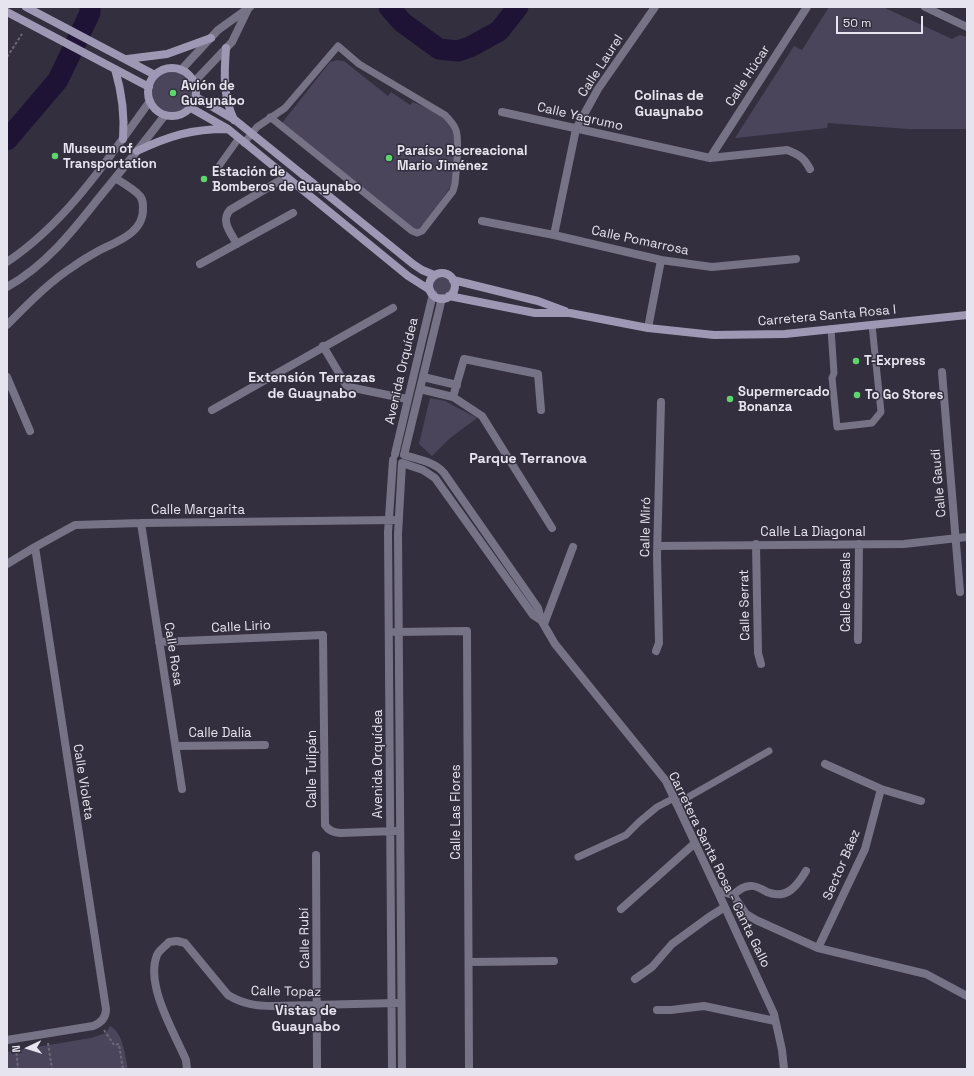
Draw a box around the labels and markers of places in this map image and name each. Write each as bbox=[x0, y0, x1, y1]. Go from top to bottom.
place label: Avión de Guaynabo bbox=[181, 78, 245, 109]
marker: Avión de Guaynabo bbox=[168, 88, 178, 98]
place label: Museum of Transportation bbox=[63, 141, 157, 172]
place label: Paraíso Recreacional Mario Jiménez bbox=[397, 143, 527, 174]
marker: Museum of Transportation bbox=[50, 151, 60, 161]
marker: Paraíso Recreacional Mario Jiménez bbox=[384, 153, 394, 163]
place label: Estación de Bomberos de Guaynabo bbox=[212, 164, 361, 195]
marker: Estación de Bomberos de Guaynabo bbox=[199, 174, 209, 184]
place label: T-Express bbox=[864, 353, 926, 369]
marker: T-Express bbox=[851, 356, 861, 366]
place label: Supermercado Bonanza bbox=[738, 384, 830, 415]
place label: To Go Stores bbox=[865, 387, 943, 403]
marker: To Go Stores bbox=[852, 390, 862, 400]
marker: Supermercado Bonanza bbox=[725, 394, 735, 404]

